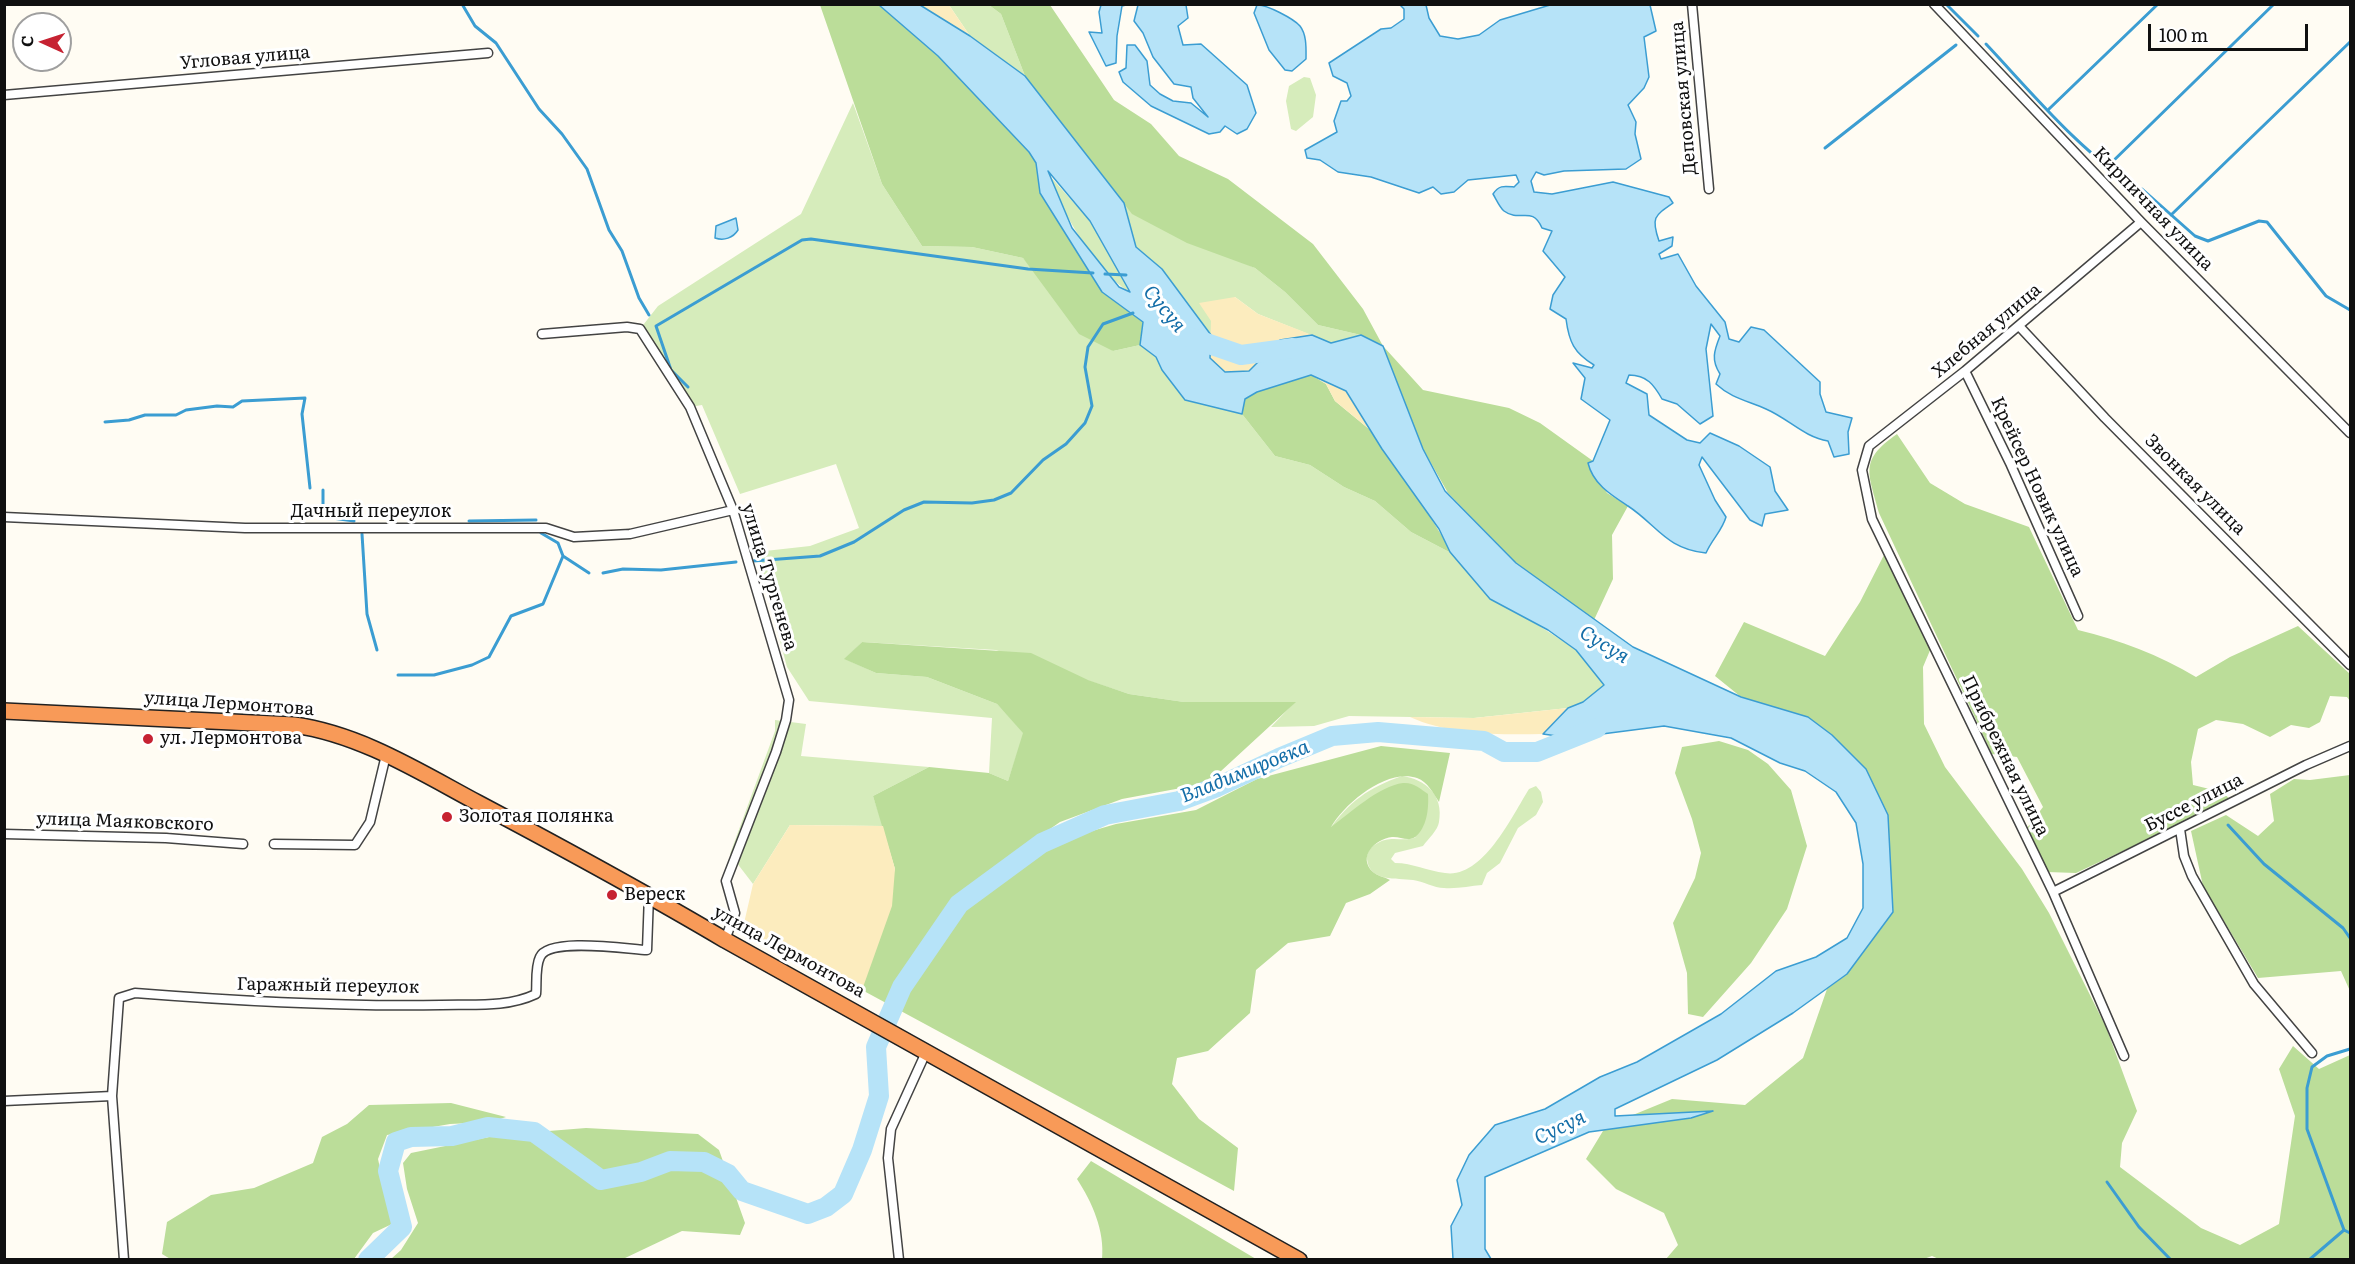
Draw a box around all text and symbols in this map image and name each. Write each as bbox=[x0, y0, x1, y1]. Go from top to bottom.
north arrow bbox=[12, 12, 72, 72]
scale bar bbox=[2151, 12, 2312, 50]
street label: Деповская улица bbox=[1667, 20, 1701, 176]
text: 100 m bbox=[2159, 21, 2208, 48]
text: С bbox=[14, 35, 38, 47]
street label: Угловая улица bbox=[179, 42, 311, 74]
street label: Кирпичная улица bbox=[2088, 143, 2218, 275]
street label: Хлебная улица bbox=[1928, 279, 2046, 383]
water label: Сусуя bbox=[1138, 281, 1190, 337]
street label: Крейсер Новик улица bbox=[1986, 394, 2088, 580]
street label: Звонкая улица bbox=[2140, 430, 2250, 540]
street label: Дачный переулок bbox=[291, 501, 451, 523]
street label: улица Тургенева bbox=[736, 501, 802, 653]
water label: Сусуя bbox=[1575, 621, 1633, 669]
street label: Прибрежная улица bbox=[1957, 672, 2053, 840]
street label: улица Лермонтова bbox=[143, 687, 315, 721]
place label: ул. Лермонтова bbox=[160, 728, 302, 750]
marker: ул. Лермонтова bbox=[141, 732, 155, 746]
water label: Владимировка bbox=[1177, 735, 1313, 809]
street label: Буссе улица bbox=[2141, 769, 2247, 837]
place label: Золотая полянка bbox=[459, 806, 614, 828]
street label: улица Маяковского bbox=[36, 808, 214, 836]
marker: Золотая полянка bbox=[440, 810, 454, 824]
place label: Вереск bbox=[624, 884, 685, 906]
marker: Вереск bbox=[605, 888, 619, 902]
street label: улица Лермонтова bbox=[709, 901, 869, 1003]
street label: Гаражный переулок bbox=[236, 974, 420, 998]
water label: Сусуя bbox=[1531, 1105, 1589, 1151]

